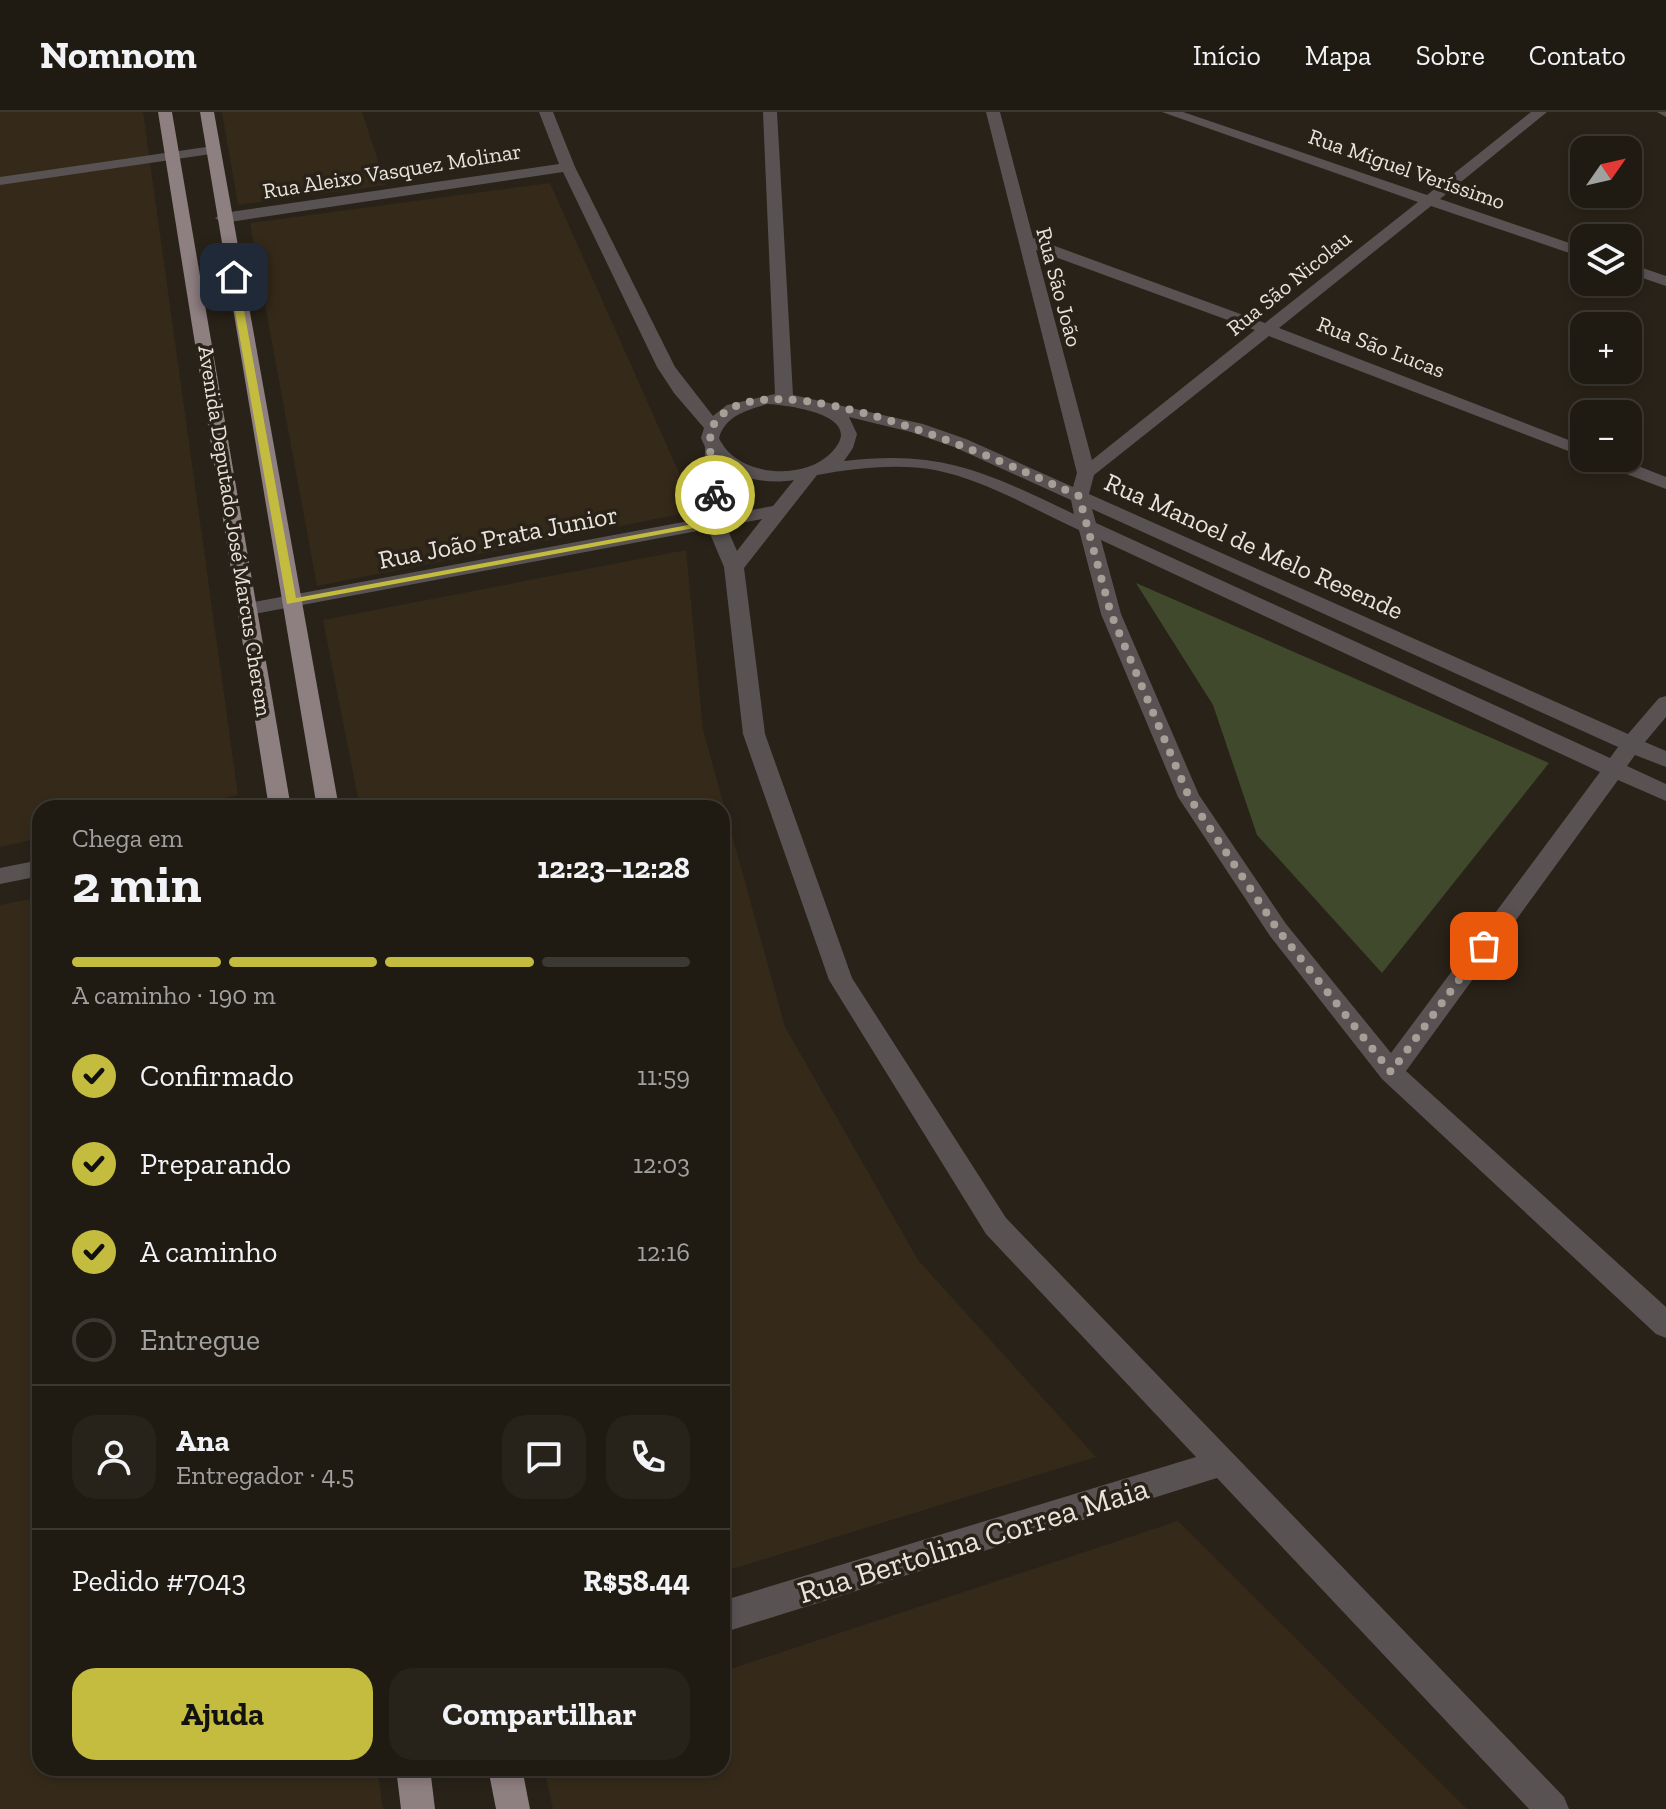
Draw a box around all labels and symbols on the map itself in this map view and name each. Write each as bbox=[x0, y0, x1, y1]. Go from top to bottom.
street label: Rua Miguel Veríssimo bbox=[1305, 123, 1509, 215]
north arrow bbox=[1570, 136, 1642, 208]
street label: Rua Aleixo Vasquez Molinar bbox=[261, 137, 523, 205]
street label: Rua São João bbox=[1030, 224, 1088, 350]
street label: Rua São Nicolau bbox=[1221, 224, 1357, 341]
pin bbox=[200, 243, 268, 311]
street label: Rua São Lucas bbox=[1313, 310, 1449, 384]
street label: Avenida Deputado José Marcus Cherem bbox=[192, 344, 278, 718]
courier bbox=[675, 455, 755, 535]
street label: Rua Manoel de Melo Resende bbox=[1100, 466, 1408, 626]
street label: Rua João Prata Junior bbox=[376, 498, 620, 576]
pin bbox=[1450, 912, 1518, 980]
street label: Rua Bertolina Correa Maia bbox=[793, 1469, 1153, 1611]

